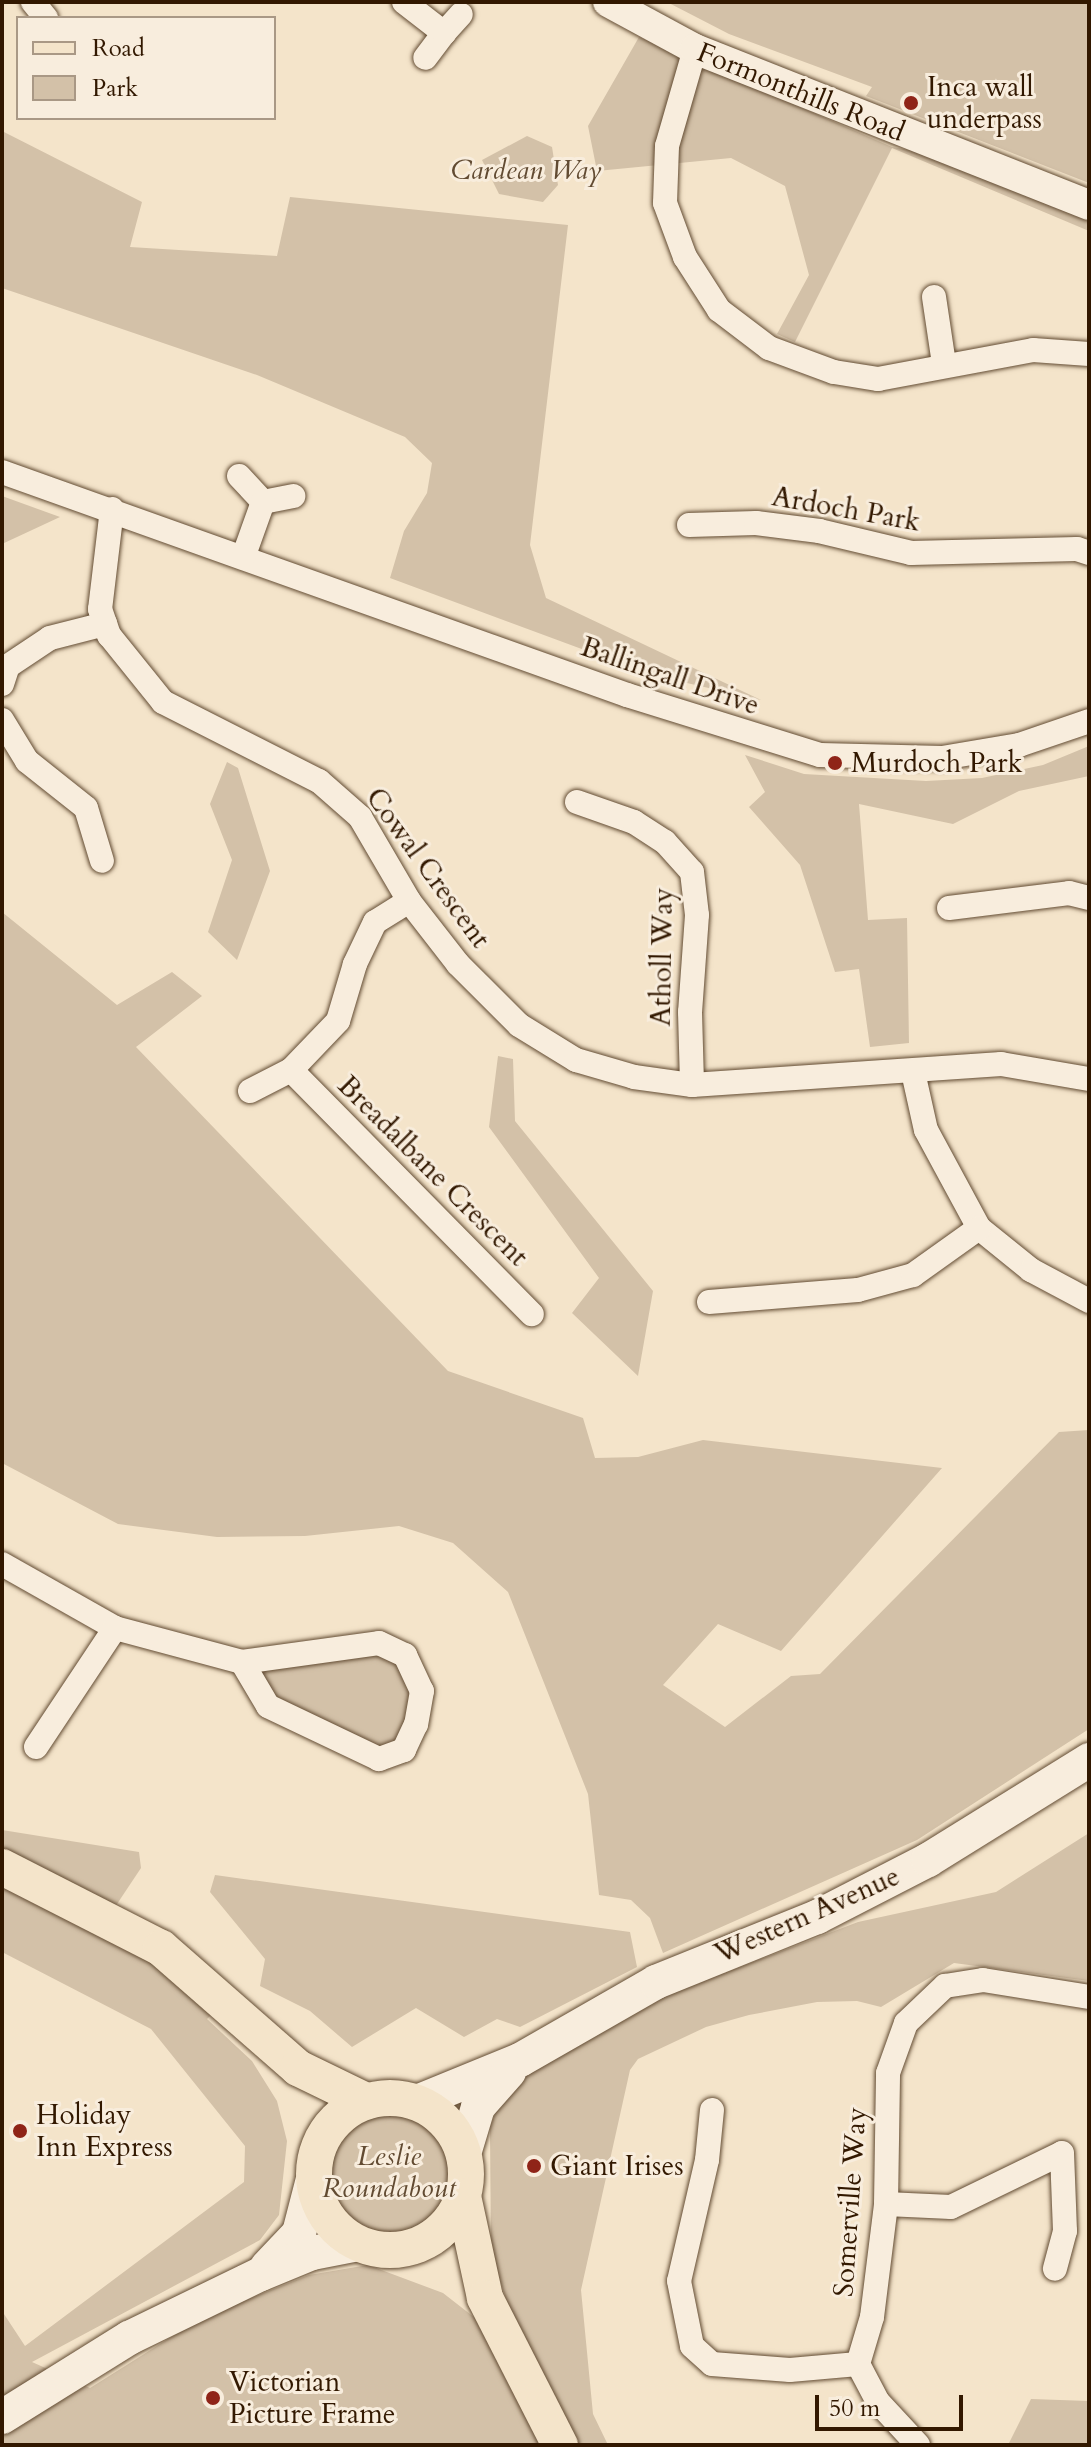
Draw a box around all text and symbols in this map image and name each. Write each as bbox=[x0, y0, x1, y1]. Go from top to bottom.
legend bbox=[16, 16, 276, 120]
text: Road bbox=[92, 32, 145, 65]
street label: Formonthills Road bbox=[692, 35, 910, 149]
place label: Inca wall underpass bbox=[927, 70, 1042, 136]
text: Park bbox=[92, 72, 138, 105]
marker: Inca wall underpass bbox=[902, 94, 920, 112]
park label: Cardean Way bbox=[450, 153, 602, 187]
street label: Ardoch Park bbox=[769, 479, 923, 539]
street label: Ballingall Drive bbox=[576, 630, 764, 722]
place label: Murdoch Park bbox=[851, 746, 1022, 780]
marker: Murdoch Park bbox=[826, 754, 844, 772]
street label: Cowal Crescent bbox=[359, 781, 497, 955]
street label: Atholl Way bbox=[644, 887, 680, 1027]
street label: Breadalbane Crescent bbox=[331, 1069, 535, 1273]
street label: Western Avenue bbox=[709, 1859, 905, 1971]
place label: Holiday Inn Express bbox=[36, 2098, 173, 2164]
street label: Somerville Way bbox=[827, 2106, 873, 2298]
marker: Holiday Inn Express bbox=[11, 2122, 29, 2140]
park label: Leslie Roundabout bbox=[322, 2139, 456, 2205]
place label: Giant Irises bbox=[550, 2149, 684, 2183]
marker: Giant Irises bbox=[525, 2157, 543, 2175]
place label: Victorian Picture Frame bbox=[229, 2365, 396, 2431]
scale bar bbox=[819, 2379, 967, 2429]
marker: Victorian Picture Frame bbox=[204, 2389, 222, 2407]
text: 50 m bbox=[829, 2392, 880, 2425]

